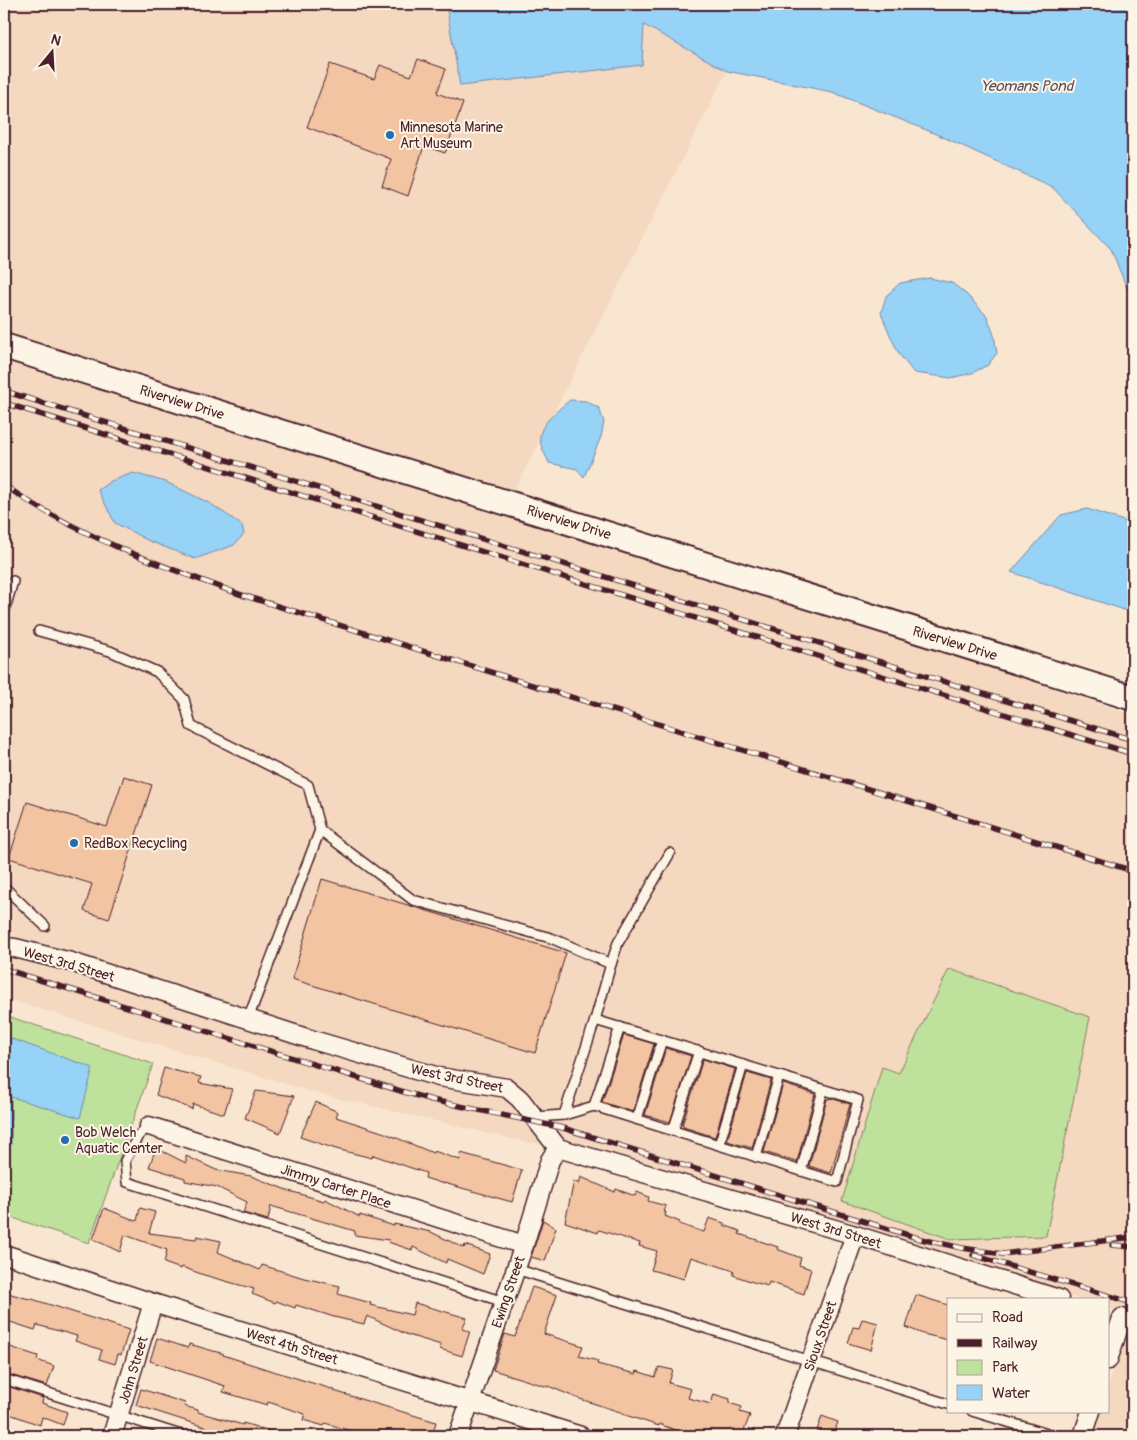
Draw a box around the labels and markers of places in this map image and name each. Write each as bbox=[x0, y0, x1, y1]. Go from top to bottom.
place label: Minnesota Marine Art Museum bbox=[400, 119, 503, 152]
marker: Minnesota Marine Art Museum bbox=[384, 129, 396, 141]
place label: RedBox Recycling bbox=[84, 835, 187, 852]
marker: RedBox Recycling bbox=[68, 837, 80, 849]
place label: Bob Welch Aquatic Center bbox=[75, 1124, 163, 1157]
marker: Bob Welch Aquatic Center bbox=[59, 1134, 71, 1146]

